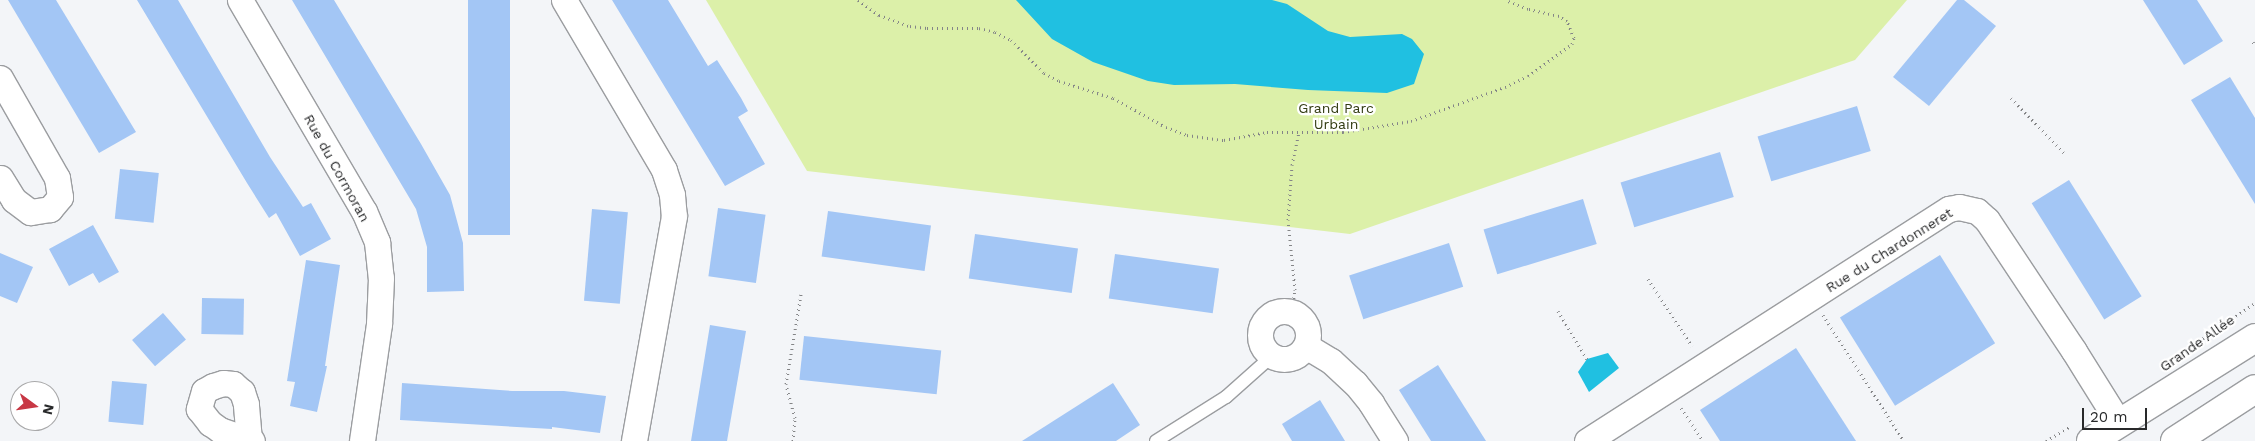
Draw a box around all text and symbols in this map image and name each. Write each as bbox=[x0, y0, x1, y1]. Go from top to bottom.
park label: Grand Parc Urbain bbox=[1298, 100, 1374, 132]
street label: Rue du Cormoran bbox=[300, 111, 374, 225]
street label: Rue du Chardonneret bbox=[1823, 204, 1955, 296]
street label: Grande Allée bbox=[2156, 311, 2238, 375]
north arrow bbox=[10, 381, 60, 431]
scale bar bbox=[2085, 398, 2150, 430]
text: N bbox=[40, 402, 58, 416]
text: 20 m bbox=[2090, 408, 2128, 426]

